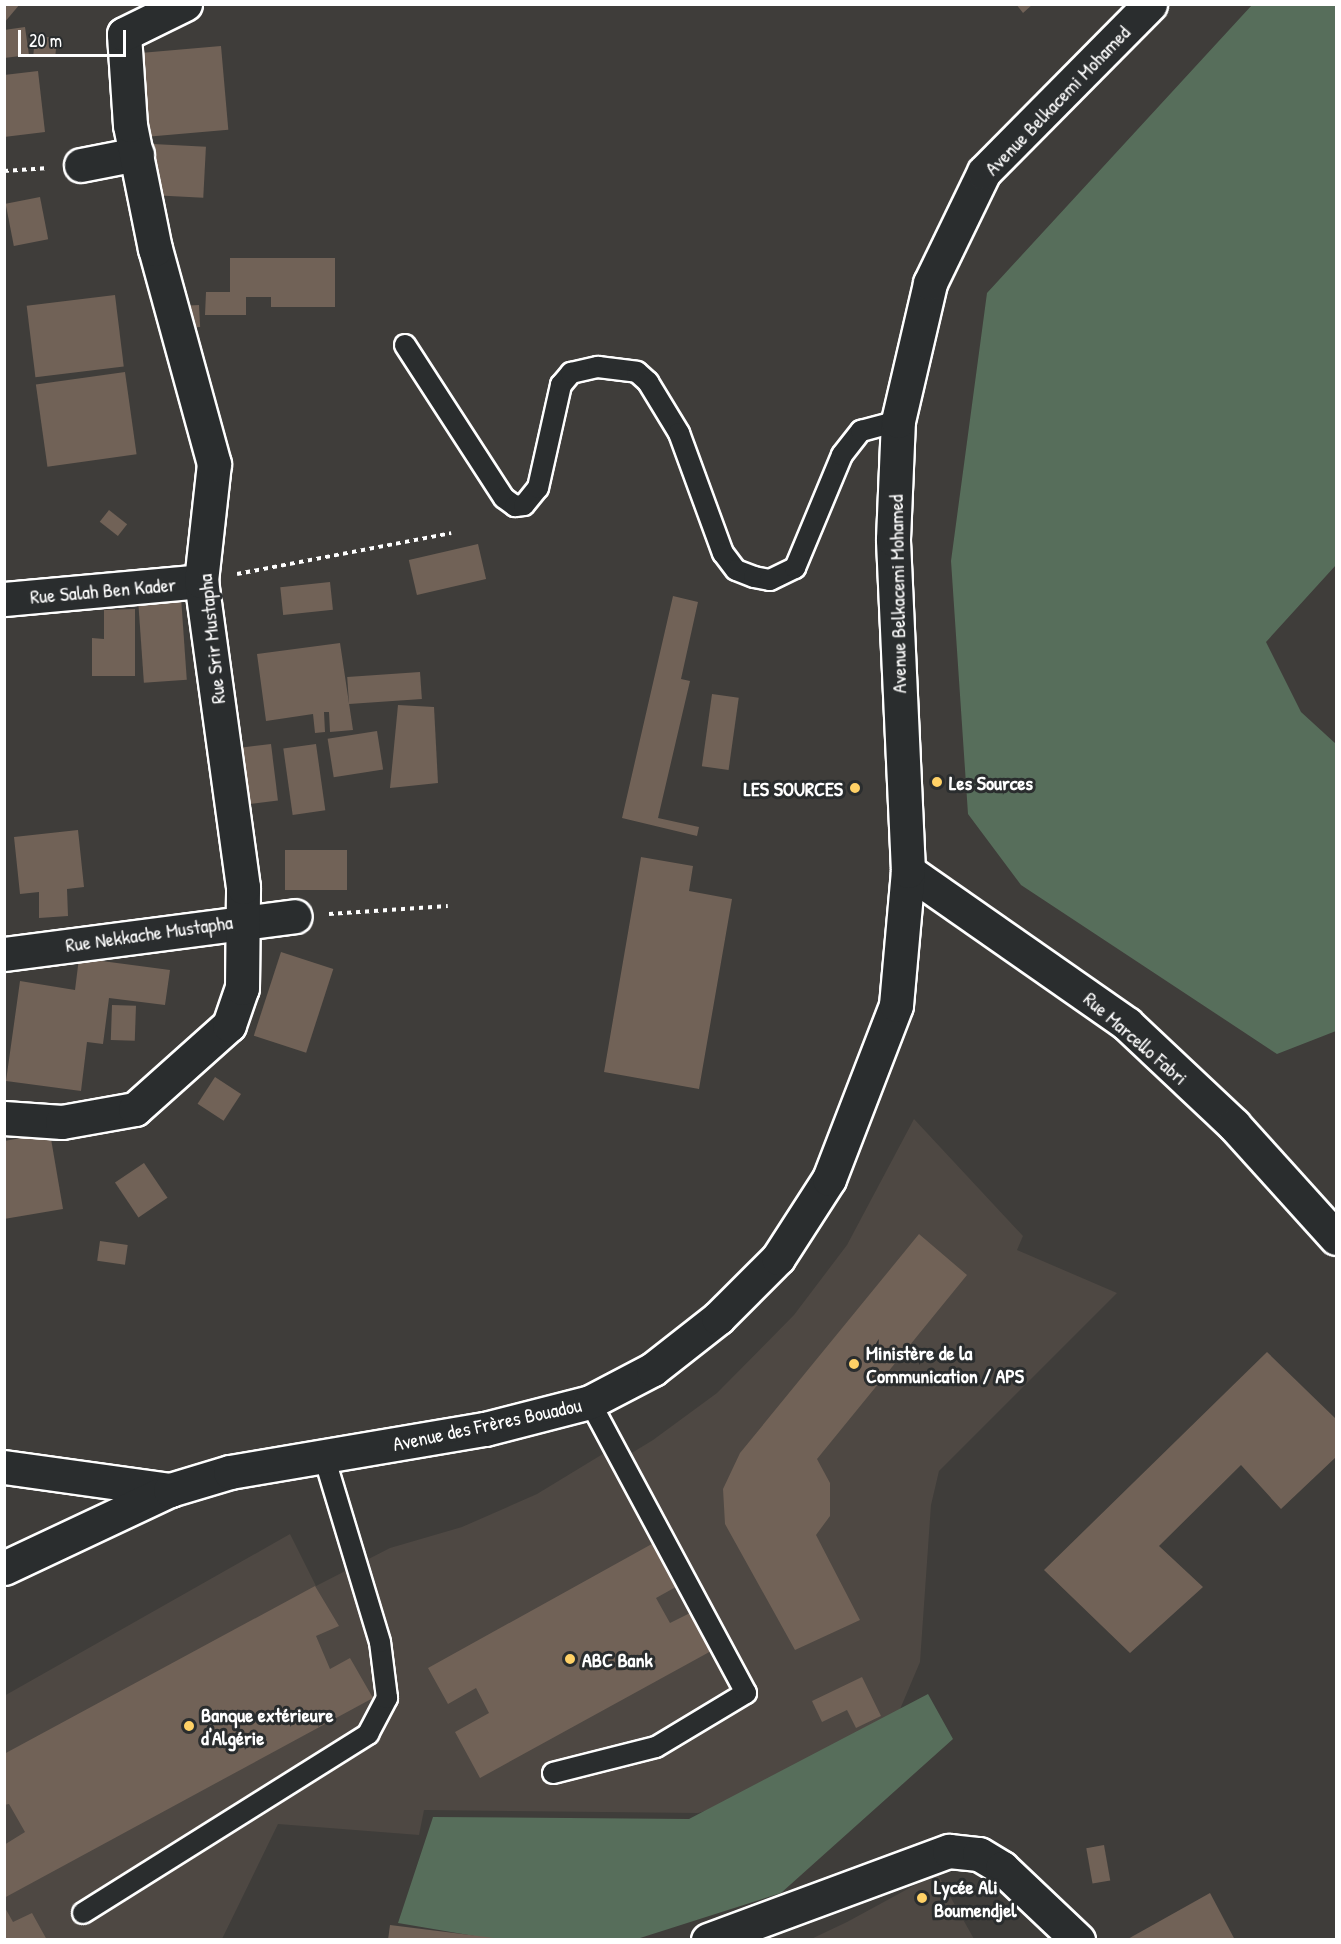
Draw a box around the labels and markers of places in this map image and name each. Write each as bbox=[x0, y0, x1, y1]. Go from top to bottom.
place label: Les Sources bbox=[949, 770, 1033, 794]
marker: Les Sources bbox=[930, 775, 944, 789]
place label: LES SOURCES bbox=[744, 776, 843, 800]
marker: LES SOURCES bbox=[848, 781, 862, 795]
place label: Ministère de la Communication / APS bbox=[866, 1340, 1024, 1387]
marker: Ministère de la Communication / APS bbox=[847, 1357, 861, 1371]
place label: ABC Bank bbox=[582, 1647, 653, 1671]
marker: ABC Bank bbox=[563, 1652, 577, 1666]
place label: Banque extérieure d'Algérie bbox=[201, 1702, 333, 1749]
marker: Banque extérieure d'Algérie bbox=[182, 1719, 196, 1733]
place label: Lycée Ali Boumendjel bbox=[934, 1874, 1017, 1921]
marker: Lycée Ali Boumendjel bbox=[915, 1891, 929, 1905]

